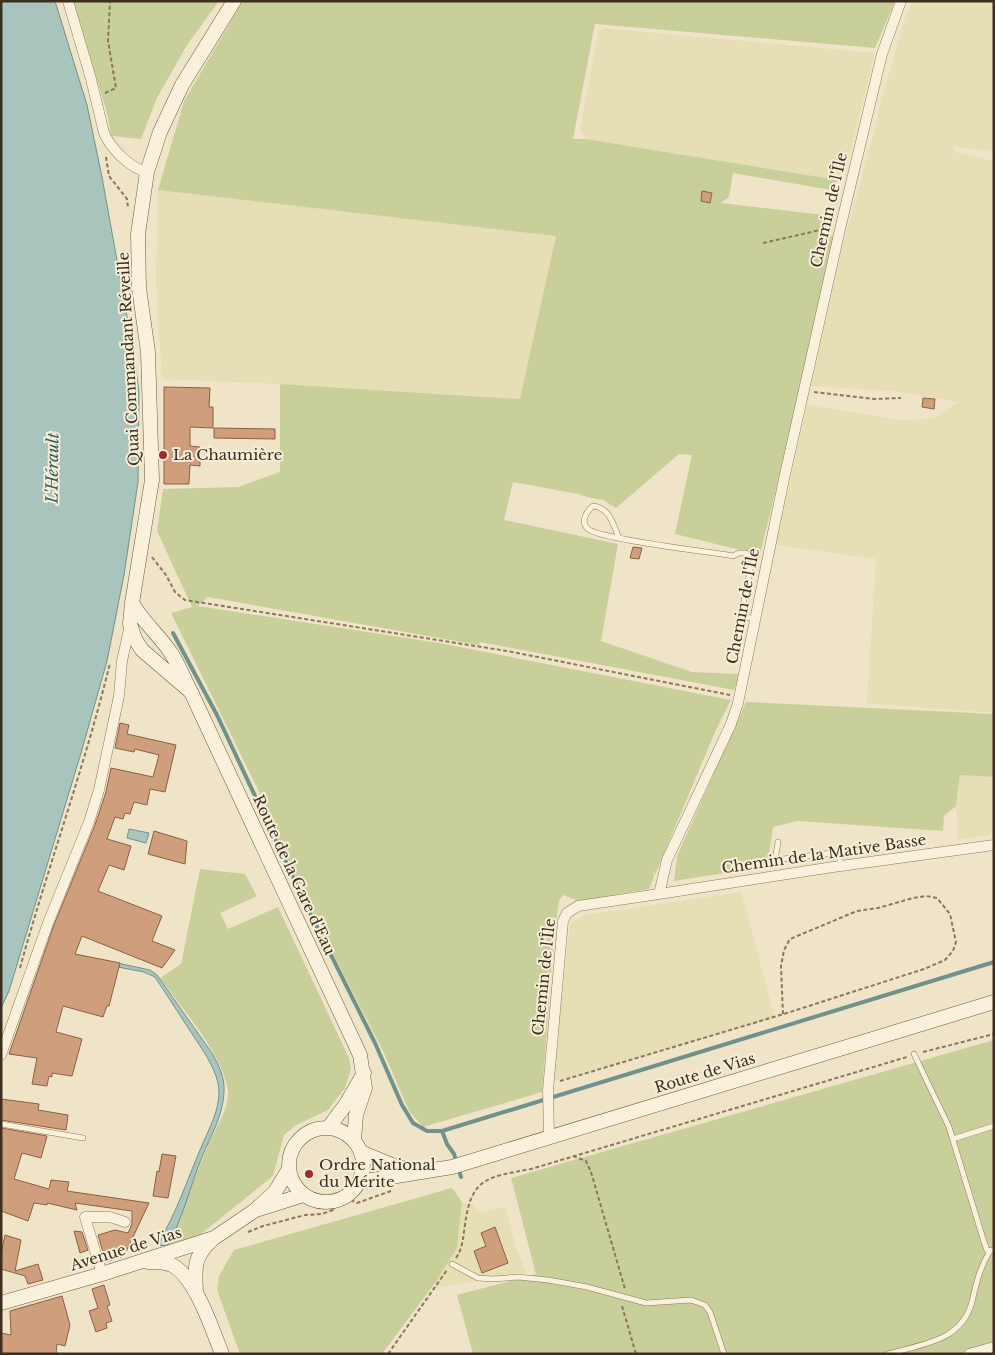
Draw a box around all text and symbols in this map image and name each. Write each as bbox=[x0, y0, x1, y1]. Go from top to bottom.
street label: Chemin de l'Île bbox=[806, 150, 851, 269]
street label: Quai Commandant Réveille bbox=[113, 251, 144, 467]
water label: L'Hérault bbox=[41, 432, 63, 505]
place label: La Chaumière bbox=[173, 445, 282, 464]
marker: La Chaumière bbox=[157, 449, 169, 461]
street label: Chemin de l'Île bbox=[722, 546, 763, 665]
street label: Route de la Gare d'Eau bbox=[249, 792, 340, 958]
street label: Chemin de la Mative Basse bbox=[720, 830, 927, 877]
street label: Chemin de l'Île bbox=[528, 917, 559, 1036]
street label: Route de Vias bbox=[652, 1048, 758, 1097]
place label: Ordre National du Mérite bbox=[319, 1155, 436, 1191]
marker: Ordre National du Mérite bbox=[303, 1168, 315, 1180]
street label: Avenue de Vias bbox=[67, 1222, 184, 1275]

